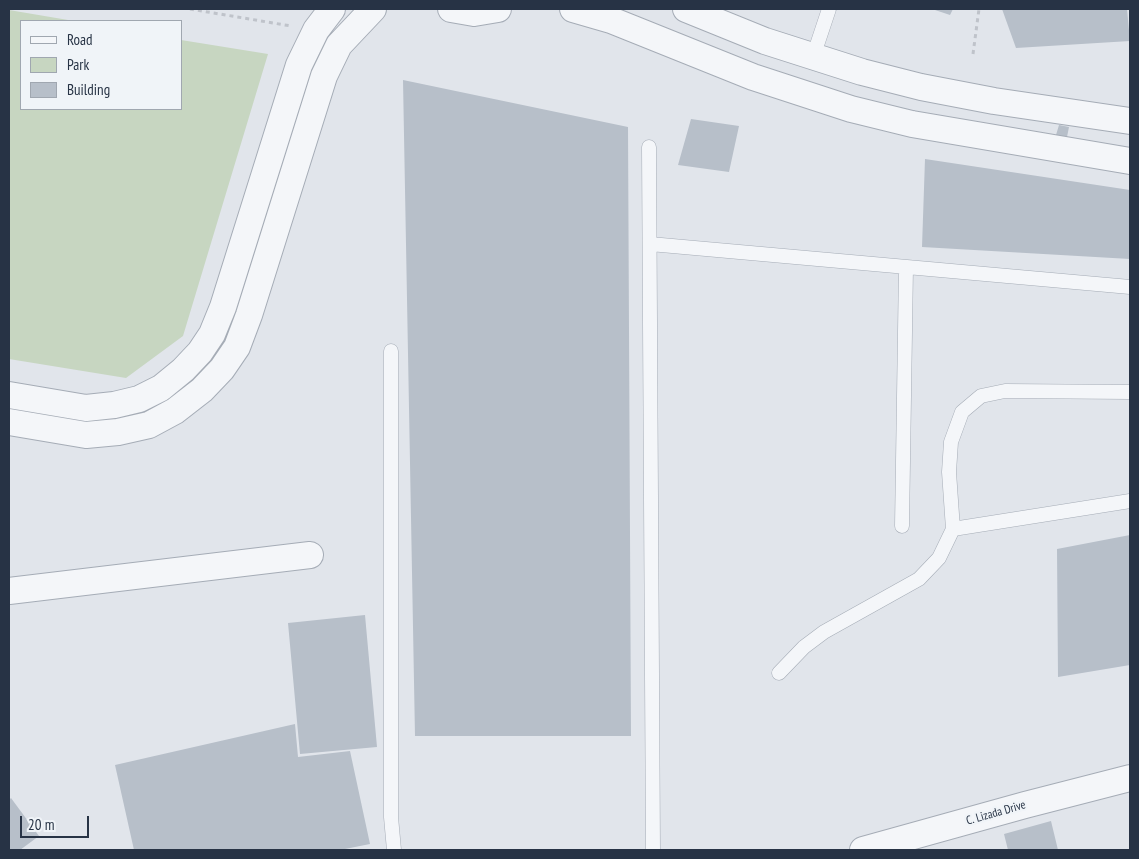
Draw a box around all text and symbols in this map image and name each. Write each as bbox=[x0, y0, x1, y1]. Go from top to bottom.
legend bbox=[20, 20, 182, 110]
text: Road bbox=[67, 30, 93, 49]
text: Park bbox=[67, 55, 89, 74]
text: Building bbox=[67, 80, 110, 99]
street label: C. Lizada Drive bbox=[965, 798, 1027, 828]
scale bar bbox=[22, 806, 91, 838]
text: 20 m bbox=[28, 815, 54, 834]

